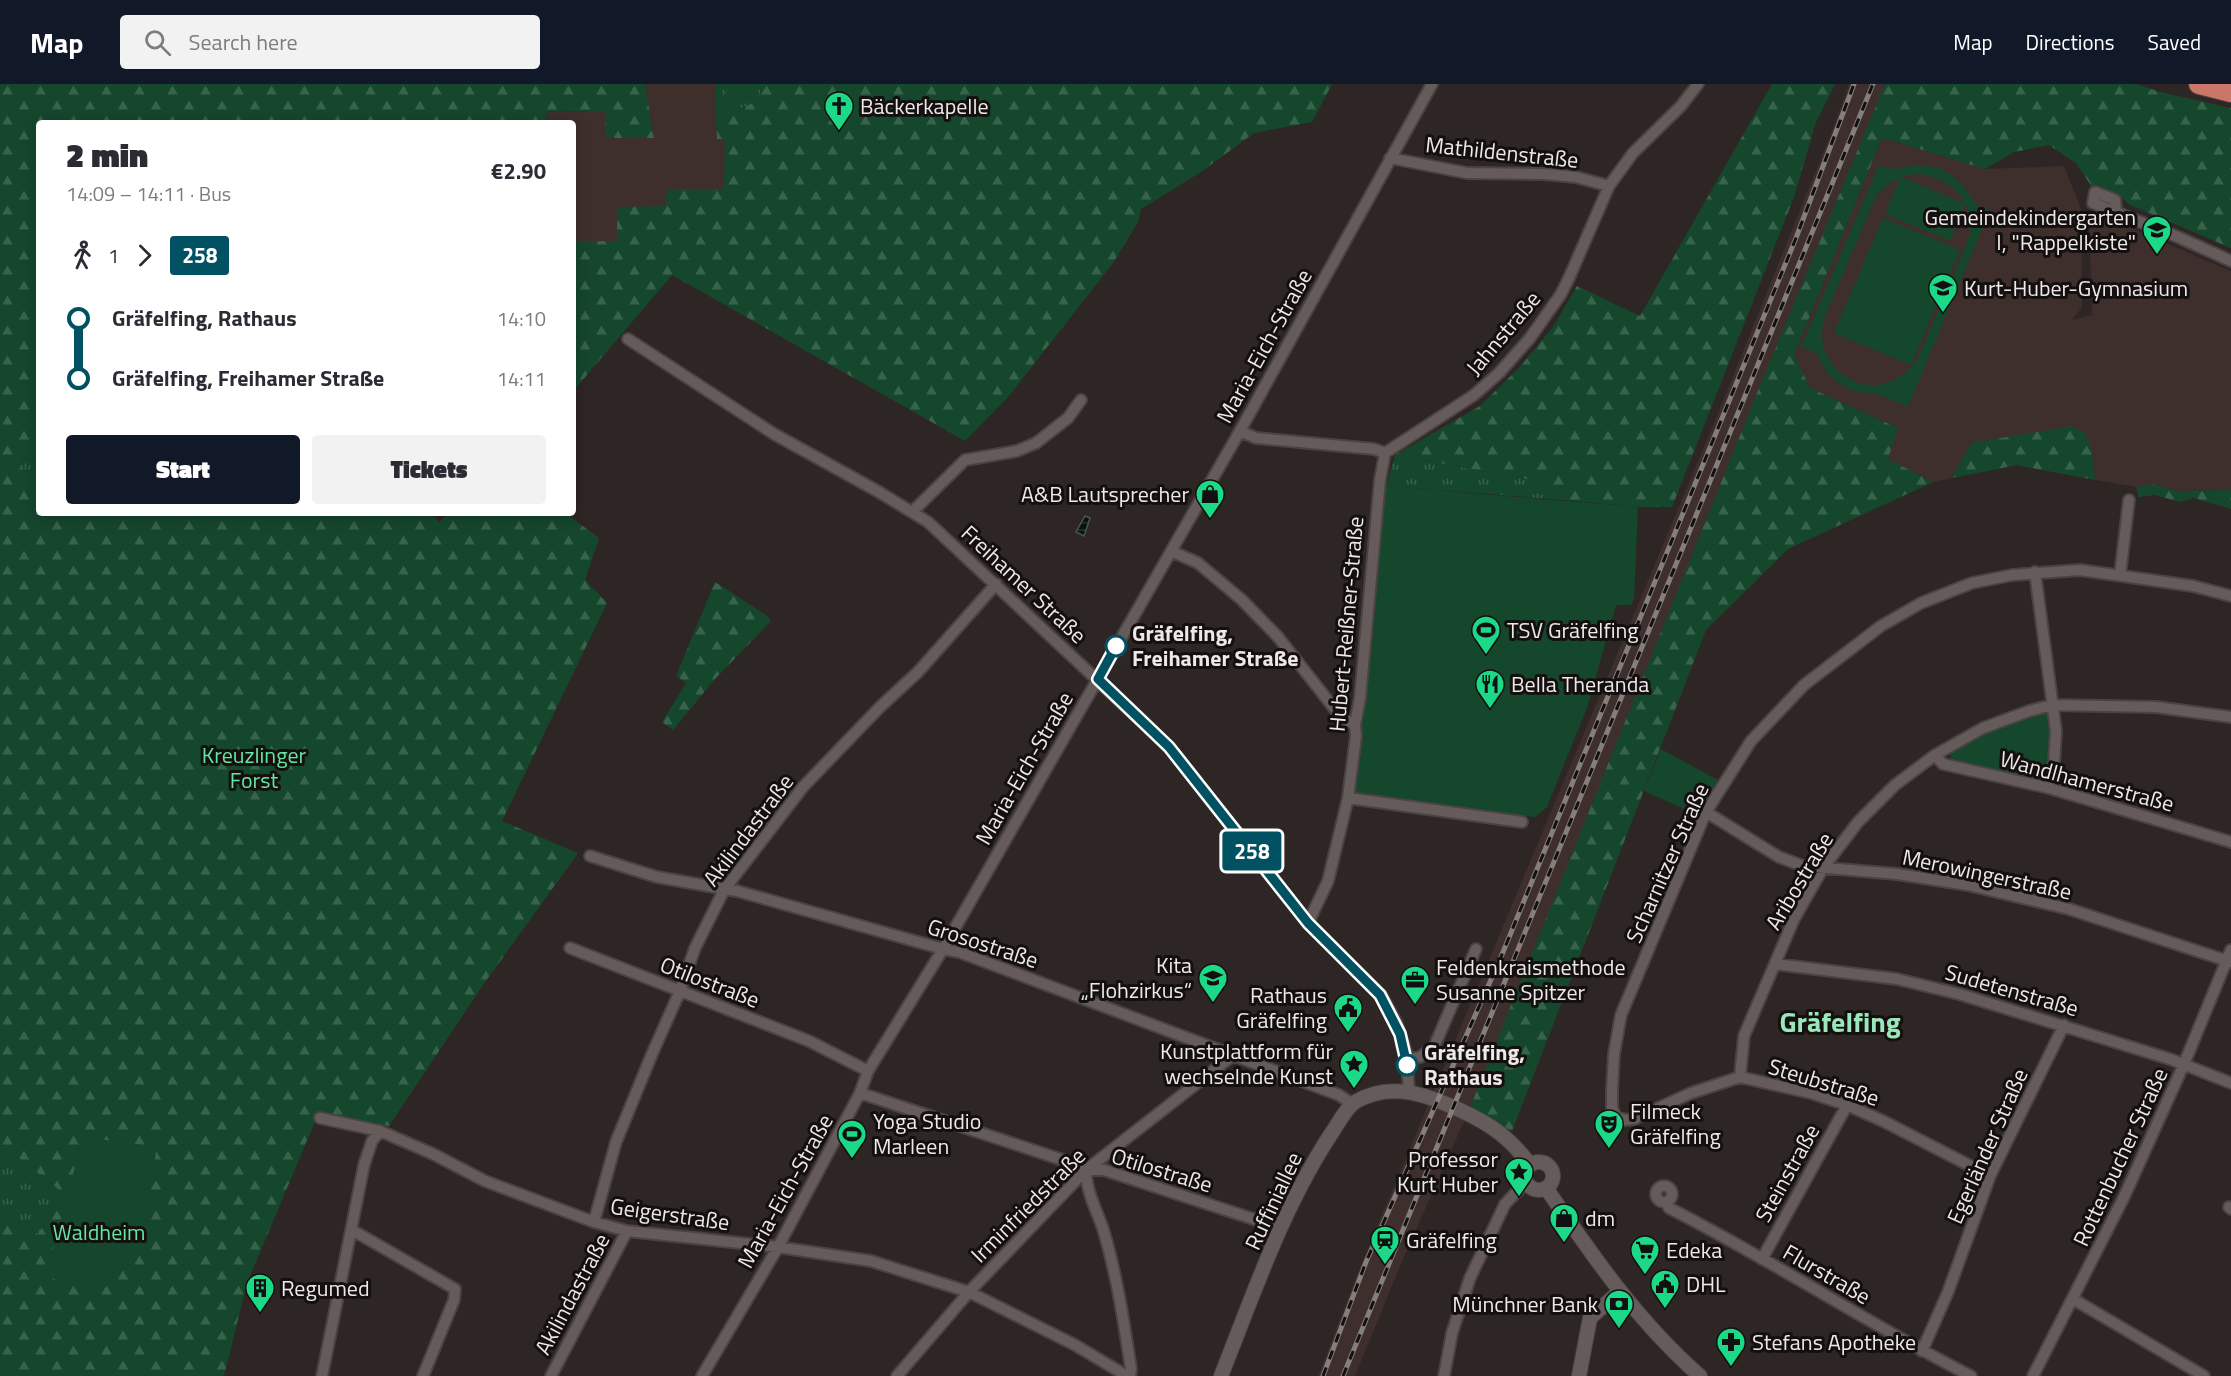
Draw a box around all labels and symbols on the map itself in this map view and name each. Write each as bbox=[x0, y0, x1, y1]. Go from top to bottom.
place label: Bäckerkapelle bbox=[860, 89, 989, 123]
church icon: Bäckerkapelle bbox=[823, 90, 855, 132]
street label: Mathildenstraße bbox=[1424, 127, 1580, 177]
place label: Gemeindekindergarten I, "Rappelkiste" bbox=[1924, 200, 2136, 259]
school or university icon: Gemeindekindergarten I, "Rappelkiste" bbox=[2141, 214, 2173, 256]
street label: Maria-Eich-Straße bbox=[1207, 263, 1321, 429]
place label: Kurt-Huber-Gymnasium bbox=[1964, 271, 2188, 305]
school or university icon: Kurt-Huber-Gymnasium bbox=[1927, 272, 1959, 314]
street label: Jahnstraße bbox=[1457, 283, 1549, 383]
place label: A&B Lautsprecher bbox=[1021, 477, 1189, 511]
shop icon: A&B Lautsprecher bbox=[1194, 478, 1226, 520]
street label: Hubert-Reißner-Straße bbox=[1320, 515, 1372, 733]
street label: Freihamer Straße bbox=[954, 517, 1094, 651]
place label: TSV Gräfelfing bbox=[1507, 613, 1639, 647]
sports icon: TSV Gräfelfing bbox=[1470, 614, 1502, 656]
place label: Gräfelfing, Freihamer Straße bbox=[1132, 616, 1298, 675]
marker: Gräfelfing, Freihamer Straße bbox=[1105, 635, 1127, 657]
place label: Bella Theranda bbox=[1511, 667, 1649, 701]
restaurant icon: Bella Theranda bbox=[1474, 668, 1506, 710]
street label: Maria-Eich-Straße bbox=[966, 685, 1082, 851]
park label: Kreuzlinger Forst bbox=[202, 738, 307, 797]
street label: Wandlhamerstraße bbox=[1996, 741, 2178, 821]
street label: Akilindastraße bbox=[694, 767, 802, 893]
street label: Scharnitzer Straße bbox=[1617, 778, 1717, 948]
street label: Aribostraße bbox=[1756, 826, 1842, 936]
line badge: 258 bbox=[1218, 832, 1286, 870]
street label: Merowingerstraße bbox=[1899, 839, 2075, 909]
street label: Grosostraße bbox=[923, 909, 1043, 977]
street label: Otilostraße bbox=[655, 947, 765, 1017]
place label: Kita „Flohzirkus“ bbox=[1081, 948, 1192, 1007]
place label: Feldenkraismethode Susanne Spitzer bbox=[1436, 950, 1626, 1009]
street label: Sudetenstraße bbox=[1941, 955, 2083, 1025]
school or university icon: Kita „Flohzirkus“ bbox=[1197, 962, 1229, 1004]
office icon: Feldenkraismethode Susanne Spitzer bbox=[1399, 964, 1431, 1006]
place label: Rathaus Gräfelfing bbox=[1236, 978, 1327, 1037]
public building icon: Rathaus Gräfelfing bbox=[1332, 992, 1364, 1034]
district label: Gräfelfing bbox=[1779, 1000, 1901, 1043]
place label: Kunstplattform für wechselnde Kunst bbox=[1160, 1034, 1333, 1093]
place label: Gräfelfing, Rathaus bbox=[1424, 1035, 1525, 1094]
place icon: Kunstplattform für wechselnde Kunst bbox=[1338, 1048, 1370, 1090]
street label: Steubstraße bbox=[1764, 1049, 1884, 1115]
marker: Gräfelfing, Rathaus bbox=[1396, 1054, 1418, 1076]
street label: Rottenbucher Straße bbox=[2064, 1062, 2176, 1252]
street label: Egerländer Straße bbox=[1938, 1063, 2036, 1229]
place label: Filmeck Gräfelfing bbox=[1630, 1094, 1721, 1153]
place label: Yoga Studio Marleen bbox=[873, 1104, 981, 1163]
street label: Maria-Eich-Straße bbox=[728, 1108, 842, 1274]
theatre icon: Filmeck Gräfelfing bbox=[1593, 1108, 1625, 1150]
sports icon: Yoga Studio Marleen bbox=[836, 1118, 868, 1160]
street label: Steinstraße bbox=[1746, 1118, 1828, 1228]
street label: Otilostraße bbox=[1107, 1139, 1217, 1201]
street label: Irminfriedstraße bbox=[963, 1140, 1093, 1270]
place label: Professor Kurt Huber bbox=[1397, 1142, 1498, 1201]
street label: Ruffiniallee bbox=[1235, 1146, 1311, 1256]
place icon: Professor Kurt Huber bbox=[1503, 1156, 1535, 1198]
street label: Geigerstraße bbox=[608, 1189, 732, 1239]
place label: dm bbox=[1585, 1201, 1615, 1235]
shop icon: dm bbox=[1548, 1202, 1580, 1244]
park label: Waldheim bbox=[52, 1215, 146, 1249]
place label: Gräfelfing bbox=[1406, 1223, 1497, 1257]
station icon: Gräfelfing bbox=[1369, 1224, 1401, 1266]
street label: Akilindastraße bbox=[526, 1227, 618, 1361]
place label: Edeka bbox=[1666, 1233, 1722, 1267]
supermarket icon: Edeka bbox=[1629, 1234, 1661, 1276]
street label: Flurstraße bbox=[1777, 1235, 1877, 1313]
place label: DHL bbox=[1686, 1267, 1726, 1301]
public building icon: DHL bbox=[1649, 1268, 1681, 1310]
place label: Regumed bbox=[281, 1271, 370, 1305]
building icon: Regumed bbox=[244, 1272, 276, 1314]
place label: Münchner Bank bbox=[1452, 1287, 1598, 1321]
bank icon: Münchner Bank bbox=[1603, 1288, 1635, 1330]
place label: Stefans Apotheke bbox=[1752, 1325, 1916, 1359]
pharmacy icon: Stefans Apotheke bbox=[1715, 1326, 1747, 1368]

